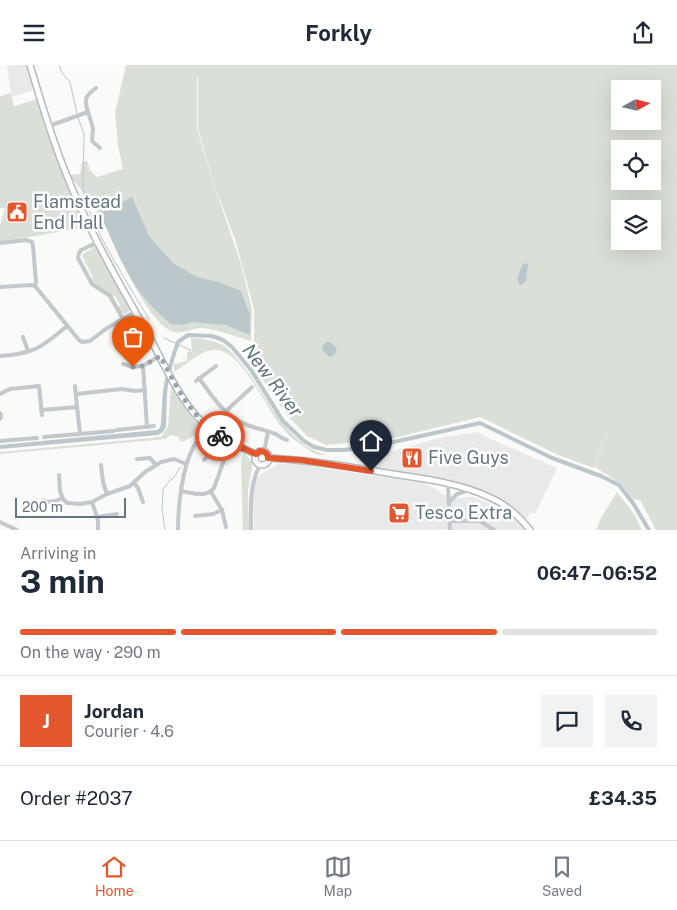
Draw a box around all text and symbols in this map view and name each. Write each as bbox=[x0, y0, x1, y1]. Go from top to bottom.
icon: menu bbox=[20, 19, 48, 47]
icon: share bbox=[629, 19, 657, 47]
text: Forkly bbox=[305, 20, 372, 46]
north arrow bbox=[611, 80, 661, 130]
map controls bbox=[611, 80, 661, 250]
button: locate bbox=[611, 140, 661, 190]
place label: Flamstead End Hall bbox=[33, 191, 121, 233]
public building icon: Flamstead End Hall bbox=[5, 200, 29, 224]
button: layers bbox=[611, 200, 661, 250]
pin bbox=[112, 316, 154, 367]
icon: bag bbox=[119, 323, 147, 351]
water label: New River bbox=[238, 339, 308, 422]
courier bbox=[195, 411, 245, 461]
pin bbox=[350, 420, 392, 471]
icon: bike bbox=[206, 422, 234, 450]
icon: home bbox=[357, 427, 385, 455]
restaurant icon: Five Guys bbox=[400, 446, 424, 470]
place label: Five Guys bbox=[428, 447, 509, 468]
scale bar bbox=[15, 495, 126, 518]
text: 200 m bbox=[22, 499, 63, 515]
supermarket icon: Tesco Extra bbox=[387, 501, 411, 525]
place label: Tesco Extra bbox=[415, 502, 512, 523]
text: Arriving in bbox=[20, 544, 96, 563]
text: 06:47–06:52 bbox=[537, 562, 657, 584]
text: 3 min bbox=[20, 563, 105, 600]
text: On the way · 290 m bbox=[20, 643, 161, 662]
button: chat bbox=[541, 695, 593, 747]
button: phone bbox=[605, 695, 657, 747]
text: Jordan bbox=[84, 700, 144, 722]
text: J bbox=[42, 710, 50, 732]
text: Courier · 4.6 bbox=[84, 722, 174, 741]
text: Order #2037 bbox=[20, 787, 133, 809]
text: £34.35 bbox=[589, 787, 657, 809]
tab: Home bbox=[95, 853, 134, 899]
tab: Map bbox=[324, 853, 352, 899]
tab: Saved bbox=[542, 853, 582, 899]

